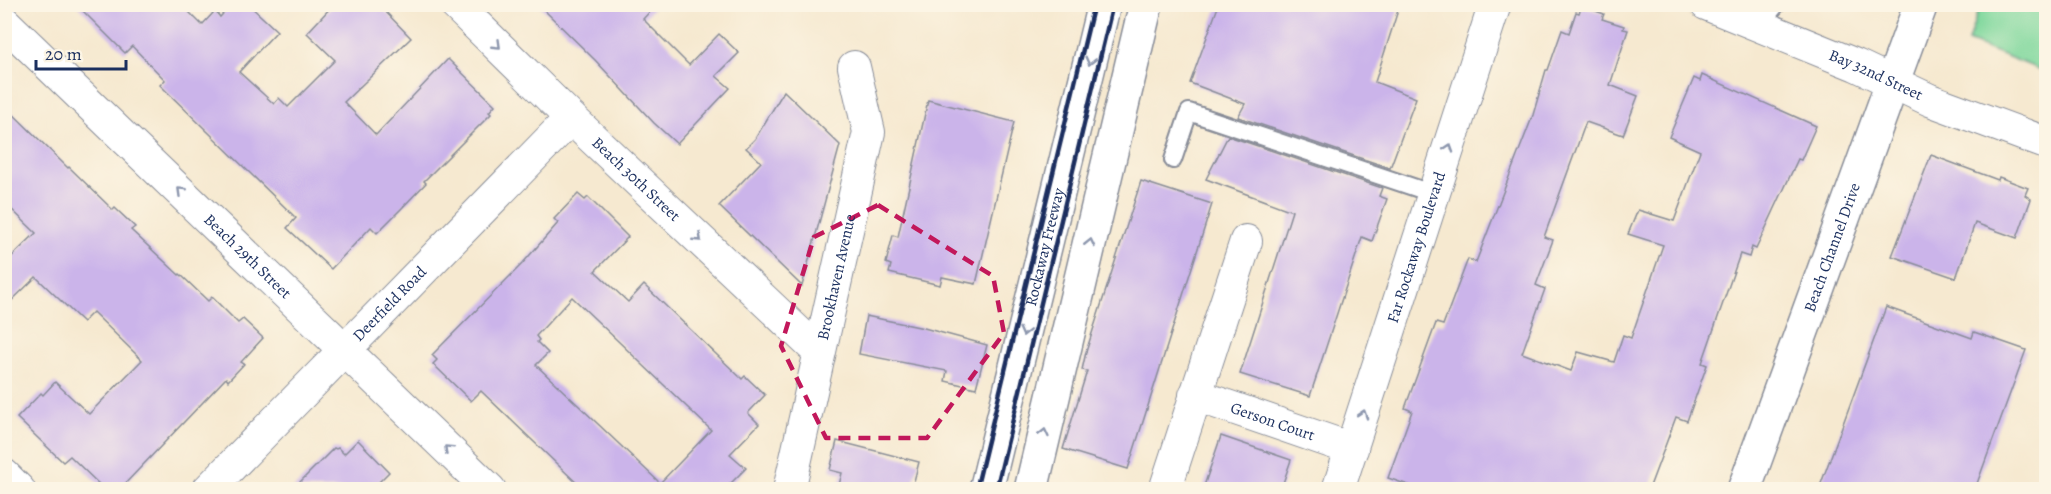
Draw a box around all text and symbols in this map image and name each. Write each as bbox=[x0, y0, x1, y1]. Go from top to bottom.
scale bar bbox=[36, 33, 126, 71]
one-way arrow bbox=[489, 38, 500, 49]
text: 20 m bbox=[45, 42, 82, 66]
street label: Bay 32nd Street bbox=[1825, 44, 1926, 106]
one-way arrow bbox=[1085, 56, 1098, 66]
street label: Beach 30th Street bbox=[587, 132, 685, 226]
one-way arrow bbox=[1441, 143, 1454, 154]
street label: Far Rockaway Boulevard bbox=[1382, 169, 1451, 326]
street label: Beach Channel Drive bbox=[1799, 180, 1866, 315]
street label: Rockaway Freeway bbox=[1020, 185, 1070, 308]
one-way arrow bbox=[177, 187, 188, 198]
street label: Beach 29th Street bbox=[199, 209, 296, 304]
street label: Brookhaven Avenue bbox=[812, 212, 861, 342]
one-way arrow bbox=[692, 231, 702, 242]
one-way arrow bbox=[1082, 238, 1095, 248]
street label: Deerfield Road bbox=[348, 261, 432, 346]
one-way arrow bbox=[1019, 327, 1032, 337]
street label: Gerson Court bbox=[1227, 397, 1318, 446]
one-way arrow bbox=[1356, 409, 1368, 420]
one-way arrow bbox=[1037, 428, 1050, 438]
one-way arrow bbox=[445, 445, 456, 456]

